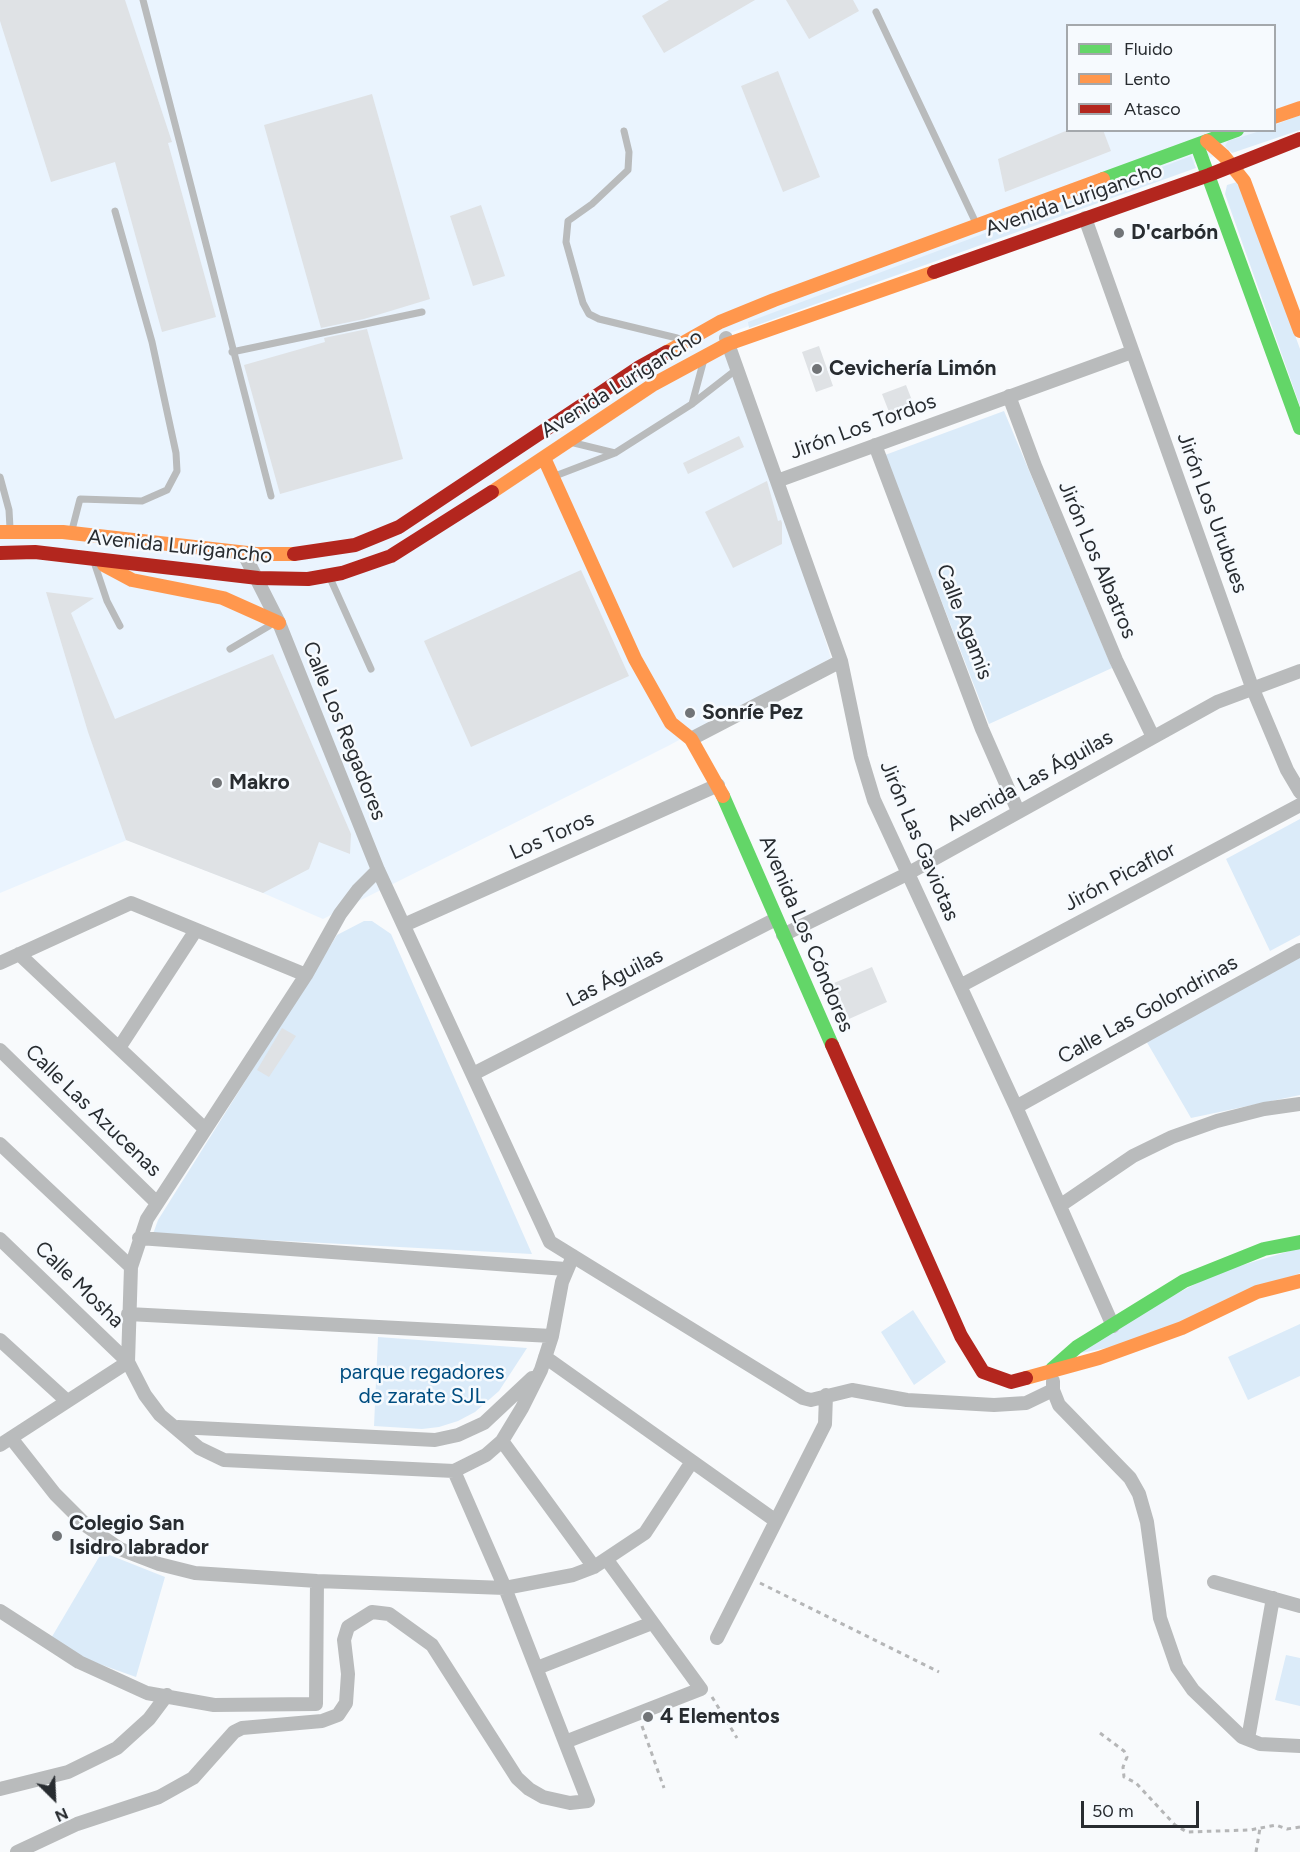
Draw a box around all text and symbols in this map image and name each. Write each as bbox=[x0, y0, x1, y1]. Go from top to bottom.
legend bbox=[1066, 24, 1276, 132]
text: Fluido bbox=[1124, 38, 1173, 60]
text: Lento bbox=[1124, 68, 1170, 90]
text: Atasco bbox=[1124, 98, 1181, 120]
street label: Avenida Lurigancho bbox=[982, 158, 1166, 242]
place label: D'carbón bbox=[1131, 220, 1218, 246]
marker: D'carbón bbox=[1112, 226, 1126, 240]
street label: Avenida Lurigancho bbox=[537, 324, 707, 444]
place label: Cevichería Limón bbox=[829, 356, 997, 382]
marker: Cevichería Limón bbox=[810, 362, 824, 376]
street label: Jirón Los Tordos bbox=[786, 389, 940, 465]
street label: Jirón Los Urubues bbox=[1171, 429, 1253, 597]
street label: Jirón Los Albatros bbox=[1052, 477, 1142, 643]
street label: Avenida Lurigancho bbox=[86, 525, 274, 569]
street label: Calle Agamis bbox=[930, 561, 998, 683]
street label: Calle Los Regadores bbox=[297, 638, 391, 824]
place label: Sonríe Pez bbox=[702, 700, 803, 726]
marker: Sonríe Pez bbox=[683, 706, 697, 720]
street label: Avenida Las Águilas bbox=[943, 725, 1117, 837]
street label: Jirón Las Gaviotas bbox=[874, 757, 964, 925]
place label: Makro bbox=[229, 770, 290, 796]
marker: Makro bbox=[210, 776, 224, 790]
street label: Los Toros bbox=[506, 806, 598, 866]
street label: Avenida Los Cóndores bbox=[753, 832, 859, 1036]
street label: Jirón Picaflor bbox=[1060, 837, 1180, 917]
street label: Las Águilas bbox=[563, 943, 667, 1013]
street label: Calle Las Golondrinas bbox=[1054, 950, 1242, 1070]
street label: Calle Las Azucenas bbox=[20, 1040, 166, 1182]
street label: Calle Mosha bbox=[29, 1236, 129, 1334]
park label: parque regadores de zarate SJL bbox=[339, 1360, 505, 1410]
place label: Colegio San Isidro labrador bbox=[69, 1511, 209, 1561]
marker: Colegio San Isidro labrador bbox=[50, 1529, 64, 1543]
place label: 4 Elementos bbox=[660, 1704, 780, 1730]
marker: 4 Elementos bbox=[641, 1710, 655, 1724]
north arrow bbox=[24, 1768, 84, 1828]
scale bar bbox=[1084, 1789, 1202, 1827]
text: 50 m bbox=[1092, 1800, 1134, 1822]
text: N bbox=[52, 1804, 71, 1826]

